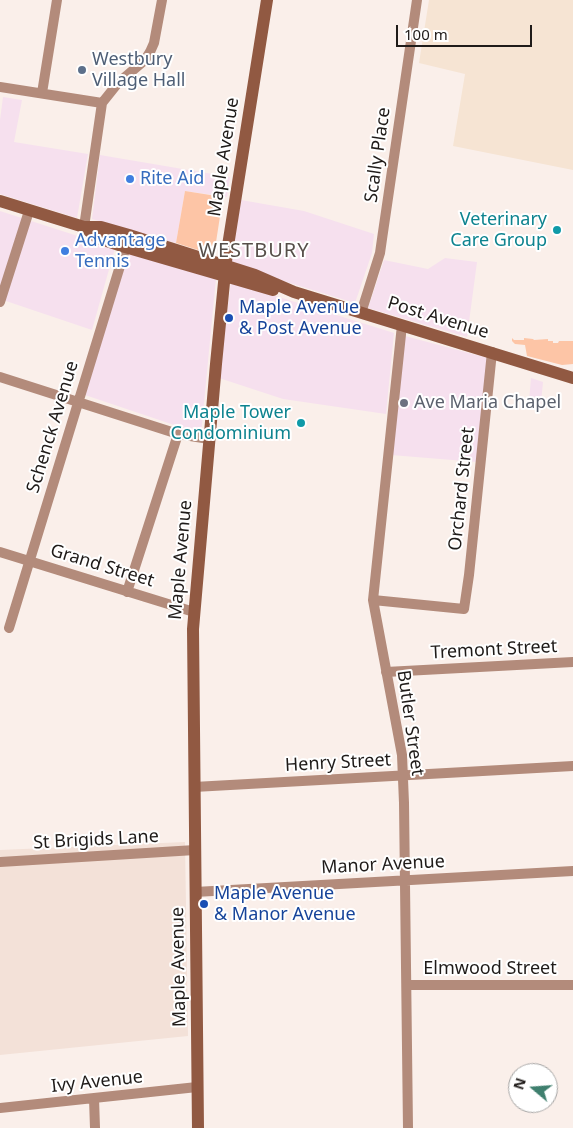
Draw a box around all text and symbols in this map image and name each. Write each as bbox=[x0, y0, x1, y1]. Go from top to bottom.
scale bar bbox=[398, 15, 534, 47]
text: 100 m bbox=[404, 24, 448, 44]
place label: Westbury Village Hall bbox=[92, 49, 185, 92]
marker: Westbury Village Hall bbox=[76, 64, 88, 76]
street label: Maple Avenue bbox=[204, 96, 244, 218]
street label: Scally Place bbox=[361, 106, 395, 204]
place label: Rite Aid bbox=[140, 168, 204, 190]
marker: Rite Aid bbox=[124, 173, 136, 185]
place label: Veterinary Care Group bbox=[450, 209, 547, 252]
marker: Veterinary Care Group bbox=[551, 224, 563, 236]
place label: Advantage Tennis bbox=[75, 230, 166, 272]
district label: WESTBURY bbox=[197, 239, 311, 263]
marker: Advantage Tennis bbox=[59, 245, 71, 257]
street label: Post Avenue bbox=[385, 292, 491, 344]
place label: Maple Avenue & Post Avenue bbox=[239, 297, 362, 340]
marker: Maple Avenue & Post Avenue bbox=[223, 312, 235, 324]
street label: Schenck Avenue bbox=[23, 358, 83, 496]
place label: Ave Maria Chapel bbox=[414, 392, 561, 414]
marker: Ave Maria Chapel bbox=[398, 397, 410, 409]
place label: Maple Tower Condominium bbox=[170, 402, 291, 444]
marker: Maple Tower Condominium bbox=[295, 417, 307, 429]
street label: Orchard Street bbox=[445, 426, 479, 552]
street label: Maple Avenue bbox=[165, 499, 197, 621]
street label: Grand Street bbox=[47, 540, 157, 592]
street label: Tremont Street bbox=[430, 636, 558, 664]
street label: Butler Street bbox=[392, 669, 428, 777]
street label: Henry Street bbox=[284, 749, 392, 777]
street label: St Brigids Lane bbox=[33, 826, 159, 854]
street label: Manor Avenue bbox=[321, 851, 445, 879]
place label: Maple Avenue & Manor Avenue bbox=[214, 883, 356, 926]
marker: Maple Avenue & Manor Avenue bbox=[198, 898, 210, 910]
street label: Maple Avenue bbox=[167, 907, 191, 1027]
street label: Elmwood Street bbox=[423, 958, 557, 980]
north arrow bbox=[508, 1063, 558, 1113]
street label: Ivy Avenue bbox=[50, 1066, 144, 1098]
text: N bbox=[508, 1075, 530, 1092]

